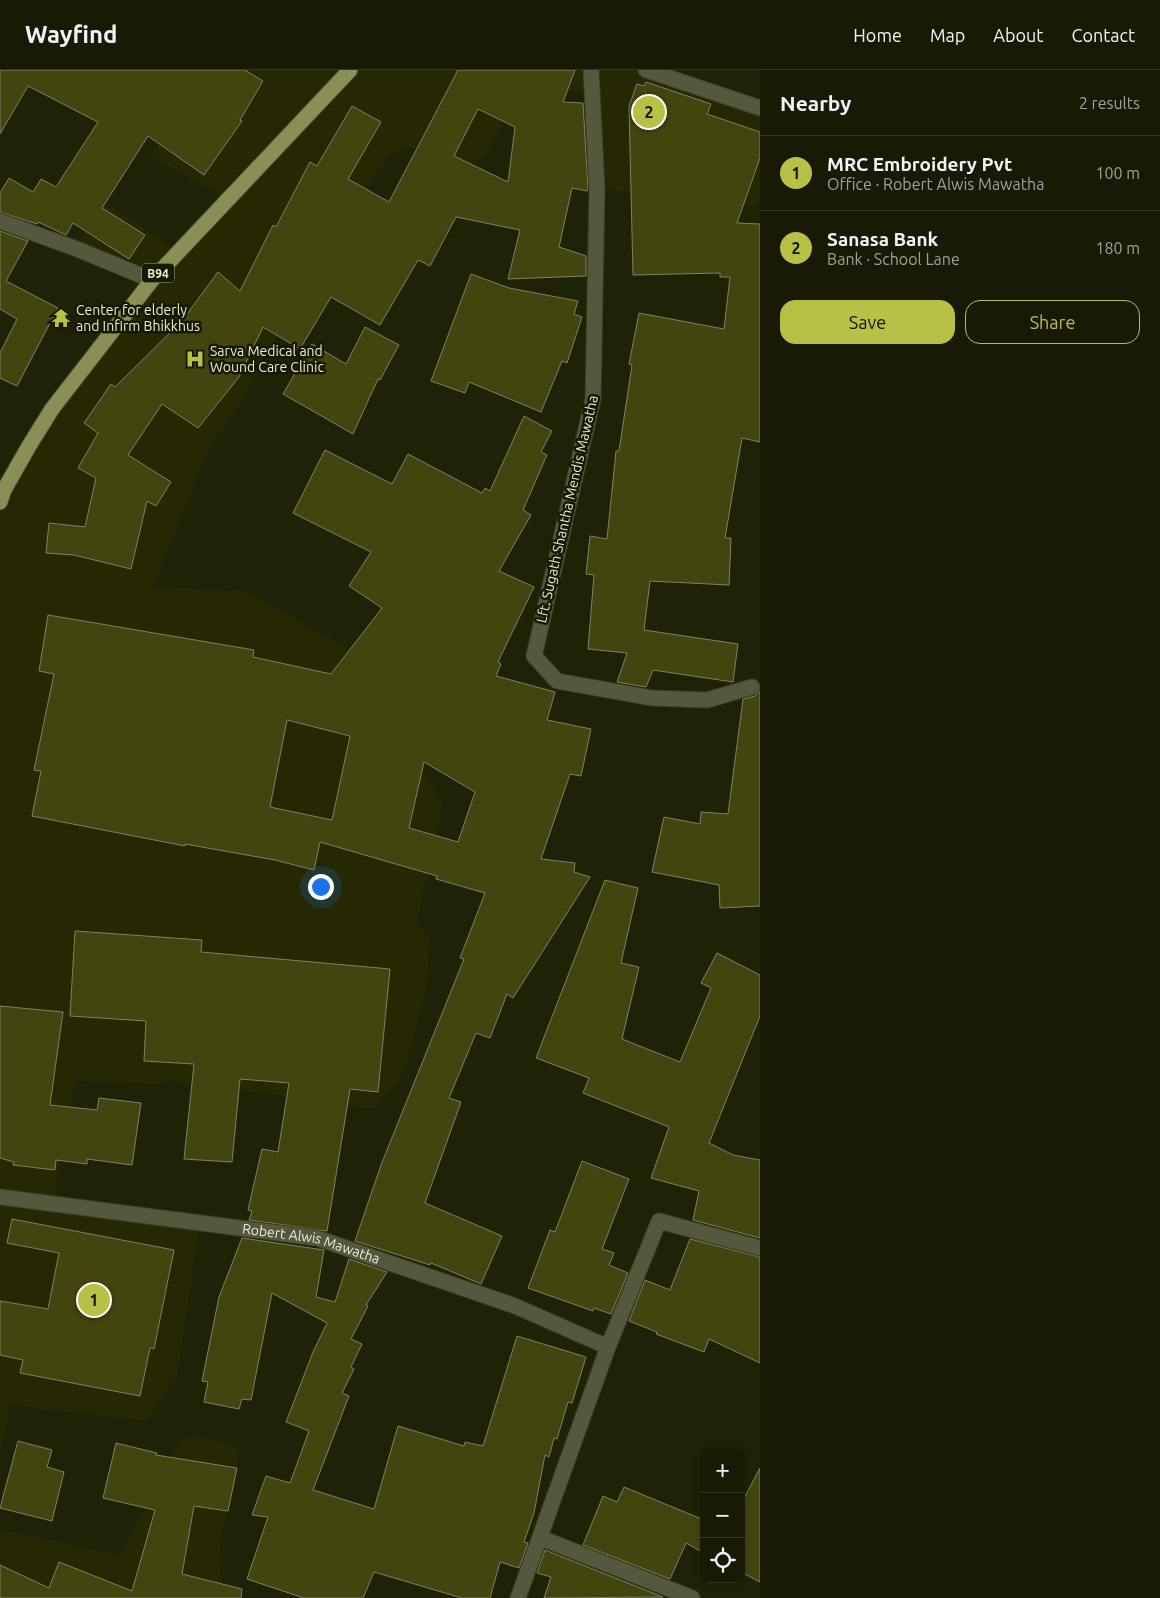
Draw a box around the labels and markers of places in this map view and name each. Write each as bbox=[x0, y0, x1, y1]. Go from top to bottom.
pin: 2 bbox=[633, 93, 665, 131]
place label: Center for elderly and Infirm Bhikkhus bbox=[76, 302, 200, 334]
temple icon: Center for elderly and Infirm Bhikkhus bbox=[50, 307, 72, 329]
place label: Sarva Medical and Wound Care Clinic bbox=[210, 343, 324, 375]
hospital icon: Sarva Medical and Wound Care Clinic bbox=[184, 348, 206, 370]
pin: 1 bbox=[78, 1281, 110, 1319]

